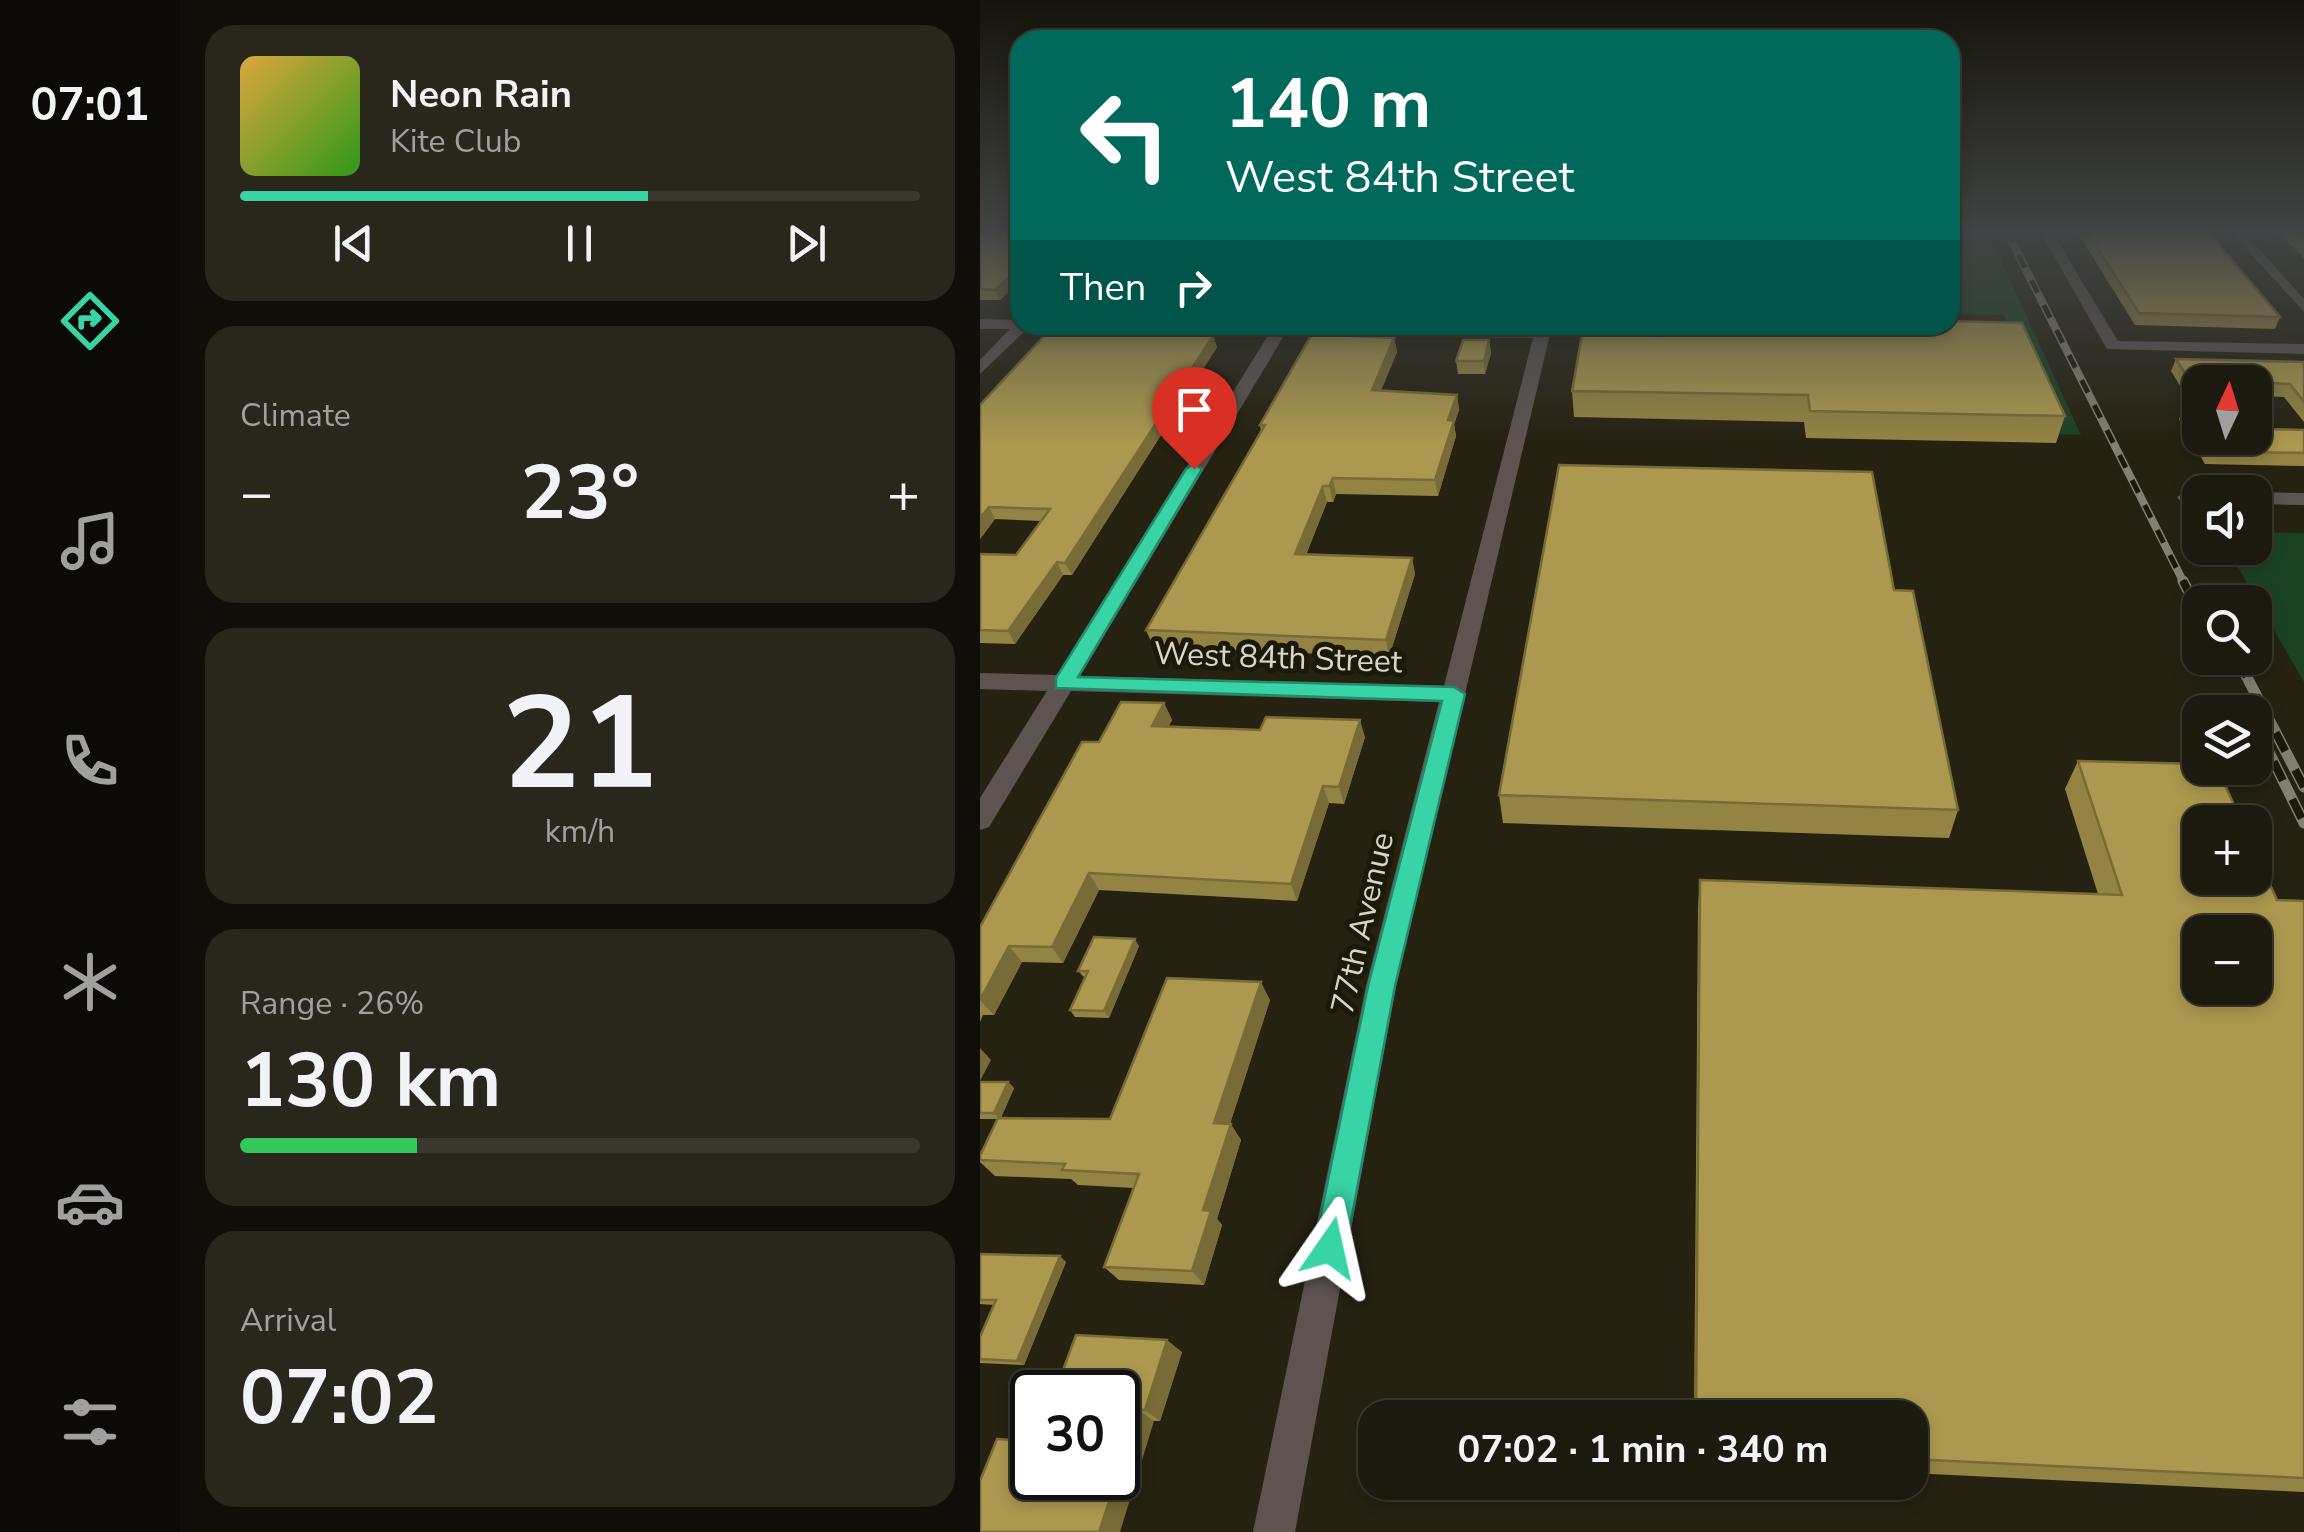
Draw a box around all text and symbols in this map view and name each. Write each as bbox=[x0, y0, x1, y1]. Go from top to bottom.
text: 140 m bbox=[1225, 56, 1431, 152]
text: Neon Rain bbox=[390, 69, 572, 120]
icon: left bbox=[1060, 70, 1190, 200]
text: 07:01 bbox=[30, 75, 150, 136]
text: Kite Club bbox=[390, 120, 521, 163]
text: West 84th Street bbox=[1225, 147, 1574, 208]
icon: previous bbox=[326, 216, 381, 271]
icon: pause bbox=[552, 216, 607, 271]
icon: next bbox=[779, 216, 834, 271]
icon: right bbox=[1166, 260, 1221, 315]
text: Then bbox=[1060, 262, 1146, 313]
icon: directions bbox=[55, 286, 125, 356]
north arrow bbox=[2182, 365, 2272, 455]
map controls bbox=[2182, 365, 2272, 1005]
pin bbox=[1152, 367, 1237, 470]
icon: arrive bbox=[1167, 382, 1222, 437]
text: Climate bbox=[240, 394, 351, 437]
text: 23° bbox=[521, 442, 639, 544]
text: − bbox=[240, 456, 273, 531]
text: + bbox=[887, 456, 920, 531]
button: sound bbox=[2182, 475, 2272, 565]
icon: music bbox=[55, 506, 125, 576]
button: search bbox=[2182, 585, 2272, 675]
street label: West 84th Street bbox=[1153, 632, 1404, 683]
text: 21 bbox=[502, 656, 658, 833]
button: layers bbox=[2182, 695, 2272, 785]
icon: phone bbox=[55, 726, 125, 796]
button: + bbox=[2182, 805, 2272, 895]
text: km/h bbox=[545, 810, 615, 853]
street label: 77th Avenue bbox=[1321, 828, 1404, 1018]
button: − bbox=[2182, 915, 2272, 1005]
icon: climate bbox=[55, 947, 125, 1017]
text: Range · 26% bbox=[240, 982, 424, 1025]
text: 130 km bbox=[240, 1030, 501, 1132]
icon: car bbox=[55, 1167, 125, 1237]
position arrow bbox=[1278, 1196, 1382, 1300]
text: Arrival bbox=[240, 1299, 336, 1342]
text: 07:02 bbox=[240, 1347, 439, 1449]
speed limit sign: 30 bbox=[1010, 1370, 1140, 1500]
icon: filters bbox=[55, 1387, 125, 1457]
text: 07:02 · 1 min · 340 m bbox=[1458, 1424, 1828, 1475]

